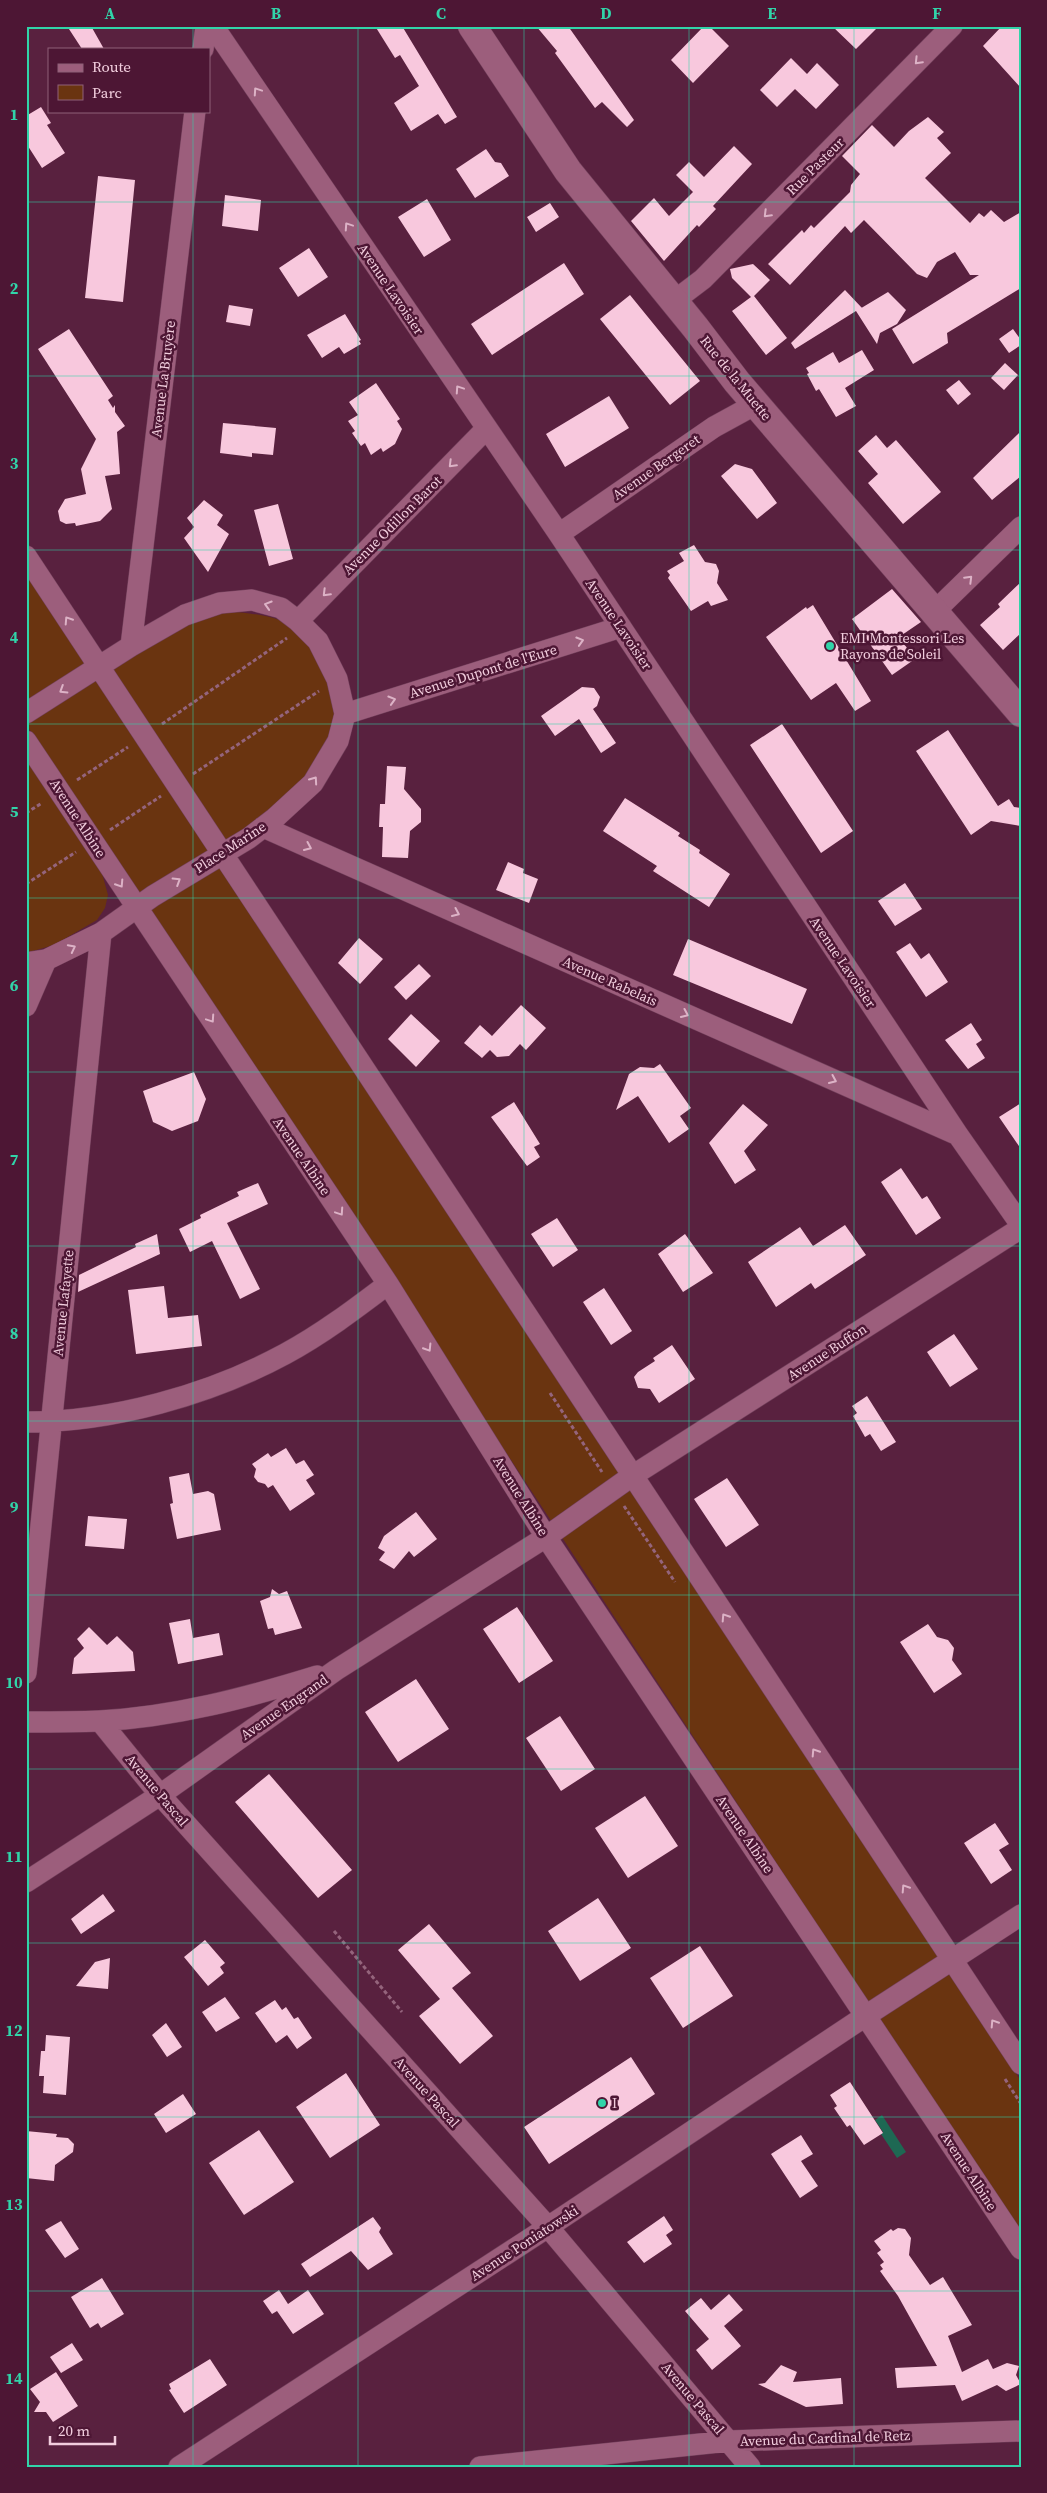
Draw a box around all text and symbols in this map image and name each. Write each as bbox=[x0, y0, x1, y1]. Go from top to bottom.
text: A bbox=[105, 2, 116, 24]
text: B bbox=[271, 2, 282, 24]
text: C bbox=[436, 2, 446, 24]
text: D bbox=[600, 2, 612, 24]
text: E bbox=[767, 2, 777, 24]
text: F bbox=[932, 2, 942, 24]
legend bbox=[48, 48, 210, 112]
one-way arrow bbox=[915, 55, 924, 64]
text: Route bbox=[92, 56, 131, 77]
text: Parc bbox=[92, 82, 122, 103]
one-way arrow bbox=[254, 87, 263, 97]
text: 1 bbox=[10, 103, 18, 125]
street label: Rue Pasteur bbox=[782, 132, 849, 199]
one-way arrow bbox=[764, 209, 773, 218]
one-way arrow bbox=[345, 222, 354, 231]
street label: Avenue Lavoisier bbox=[353, 239, 429, 339]
text: 2 bbox=[10, 277, 19, 299]
street label: Avenue La Bruyère bbox=[146, 319, 180, 439]
street label: Rue de la Muette bbox=[695, 331, 777, 425]
one-way arrow bbox=[456, 385, 465, 395]
street label: Avenue Bergeret bbox=[608, 429, 704, 505]
text: 3 bbox=[10, 452, 19, 474]
one-way arrow bbox=[449, 458, 458, 467]
street label: Avenue Odillon Barot bbox=[338, 471, 446, 579]
street label: Avenue Lavoisier bbox=[581, 574, 657, 674]
one-way arrow bbox=[963, 575, 972, 584]
one-way arrow bbox=[323, 587, 332, 596]
one-way arrow bbox=[265, 600, 273, 610]
one-way arrow bbox=[65, 616, 74, 625]
text: 4 bbox=[10, 626, 19, 648]
place label: EMI Montessori Les Rayons de Soleil bbox=[840, 628, 964, 664]
one-way arrow bbox=[575, 636, 584, 646]
street label: Avenue Dupont de l'Eure bbox=[407, 639, 559, 703]
marker: EMI Montessori Les Rayons de Soleil bbox=[824, 640, 836, 652]
one-way arrow bbox=[59, 684, 68, 693]
one-way arrow bbox=[387, 695, 395, 705]
street label: Avenue Albine bbox=[45, 775, 111, 861]
one-way arrow bbox=[308, 776, 317, 786]
text: 5 bbox=[10, 800, 19, 822]
street label: Place Marine bbox=[190, 816, 270, 878]
one-way arrow bbox=[303, 841, 312, 852]
one-way arrow bbox=[114, 878, 124, 887]
one-way arrow bbox=[172, 878, 181, 888]
one-way arrow bbox=[451, 906, 460, 917]
street label: Avenue Lavoisier bbox=[805, 912, 881, 1012]
one-way arrow bbox=[67, 944, 76, 954]
street label: Avenue Rabelais bbox=[559, 951, 661, 1011]
text: 6 bbox=[10, 974, 19, 996]
one-way arrow bbox=[680, 1008, 689, 1019]
one-way arrow bbox=[204, 1014, 214, 1023]
one-way arrow bbox=[828, 1073, 837, 1084]
street label: Avenue Albine bbox=[268, 1113, 336, 1199]
text: 7 bbox=[10, 1148, 19, 1170]
one-way arrow bbox=[334, 1206, 343, 1216]
street label: Avenue Lafayette bbox=[47, 1249, 79, 1357]
street label: Avenue Buffon bbox=[783, 1319, 871, 1385]
text: 8 bbox=[10, 1322, 18, 1344]
one-way arrow bbox=[422, 1343, 432, 1352]
street label: Avenue Albine bbox=[489, 1452, 553, 1540]
text: 9 bbox=[10, 1496, 19, 1518]
one-way arrow bbox=[722, 1613, 731, 1622]
street label: Avenue Engrand bbox=[236, 1669, 332, 1745]
text: 10 bbox=[5, 1671, 23, 1693]
one-way arrow bbox=[812, 1748, 821, 1758]
street label: Avenue Pascal bbox=[121, 1750, 193, 1830]
street label: Avenue Albine bbox=[711, 1791, 779, 1877]
text: 11 bbox=[5, 1845, 23, 1867]
one-way arrow bbox=[901, 1884, 911, 1893]
text: 12 bbox=[5, 2019, 23, 2041]
one-way arrow bbox=[991, 2020, 1000, 2029]
street label: Avenue Pascal bbox=[390, 2052, 464, 2132]
place label: I bbox=[612, 2093, 617, 2113]
marker: I bbox=[596, 2097, 608, 2109]
street label: Avenue Albine bbox=[936, 2128, 1002, 2214]
text: 13 bbox=[5, 2193, 23, 2215]
street label: Avenue Poniatowski bbox=[466, 2201, 582, 2285]
street label: Avenue Pascal bbox=[657, 2358, 729, 2438]
text: 14 bbox=[5, 2367, 23, 2389]
scale bar bbox=[50, 2413, 115, 2445]
text: 20 m bbox=[58, 2420, 90, 2441]
street label: Avenue du Cardinal de Retz bbox=[739, 2425, 911, 2451]

